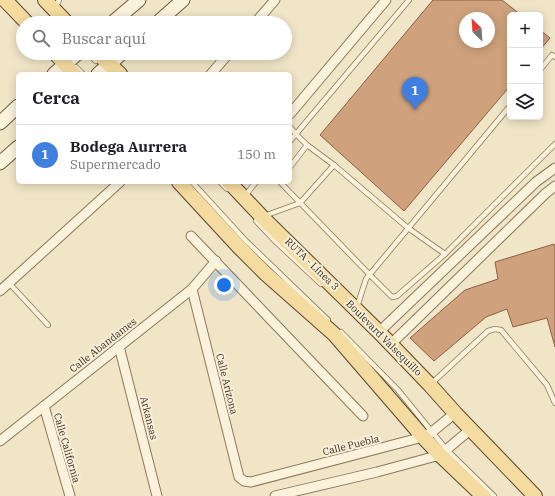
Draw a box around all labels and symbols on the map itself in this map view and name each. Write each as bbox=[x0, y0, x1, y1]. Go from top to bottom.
north arrow bbox=[459, 12, 495, 48]
pin: 1 bbox=[402, 77, 428, 110]
street label: RUTA - Línea 3 bbox=[282, 235, 342, 293]
your location bbox=[214, 275, 234, 295]
street label: Boulevard Valsequillo bbox=[343, 297, 425, 379]
street label: Calle Abandames bbox=[67, 315, 139, 375]
street label: Calle Arizona bbox=[213, 352, 241, 416]
street label: Arkansas bbox=[137, 395, 161, 441]
street label: Calle California bbox=[51, 412, 83, 485]
street label: Calle Puebla bbox=[321, 432, 381, 458]

